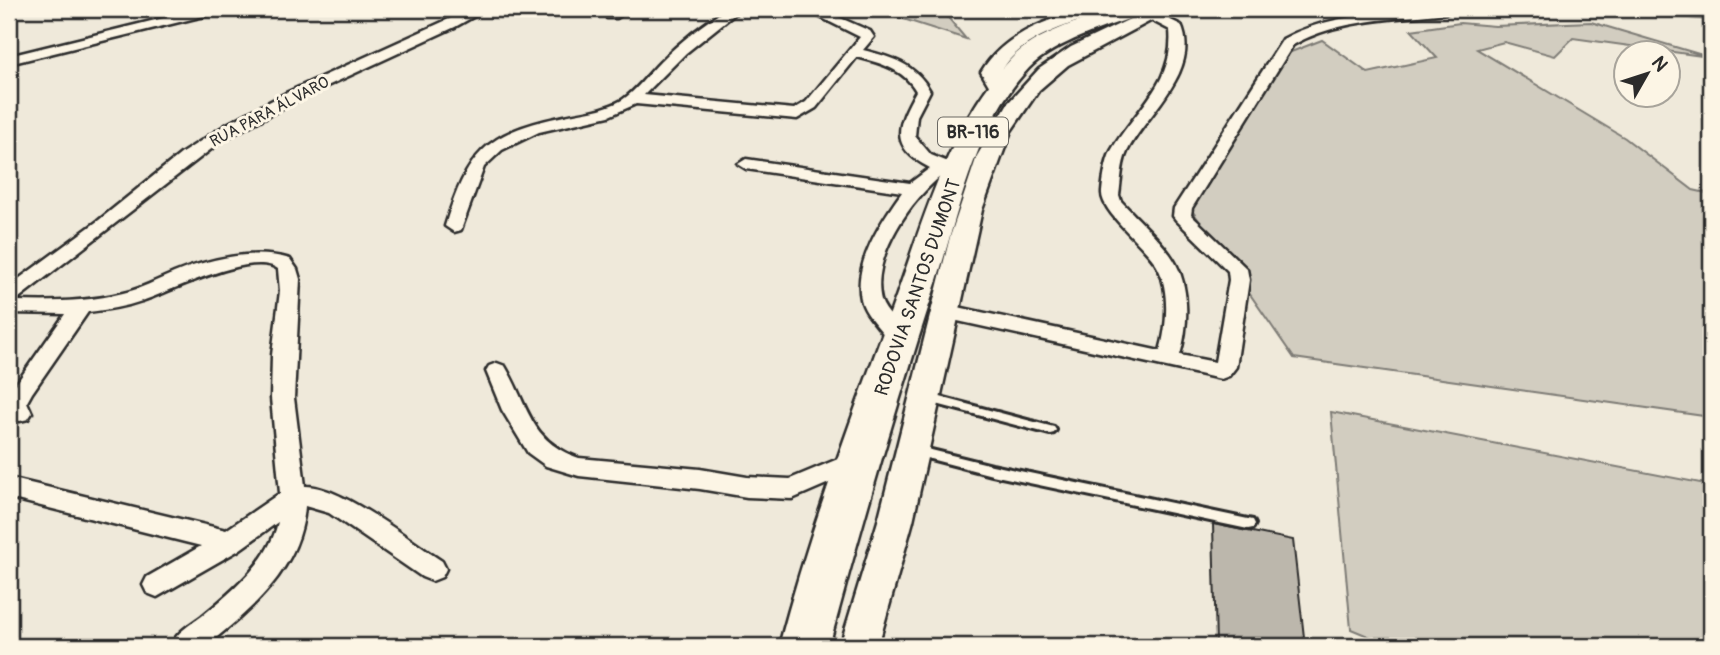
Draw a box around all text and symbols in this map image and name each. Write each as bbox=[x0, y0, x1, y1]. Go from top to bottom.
north arrow bbox=[1612, 38, 1682, 108]
text: N bbox=[1646, 51, 1673, 77]
street label: RUA PARA ÁLVARO bbox=[206, 72, 333, 152]
road number: BR-116 bbox=[938, 118, 1008, 146]
street label: RODOVIA SANTOS DUMONT bbox=[869, 176, 966, 399]

